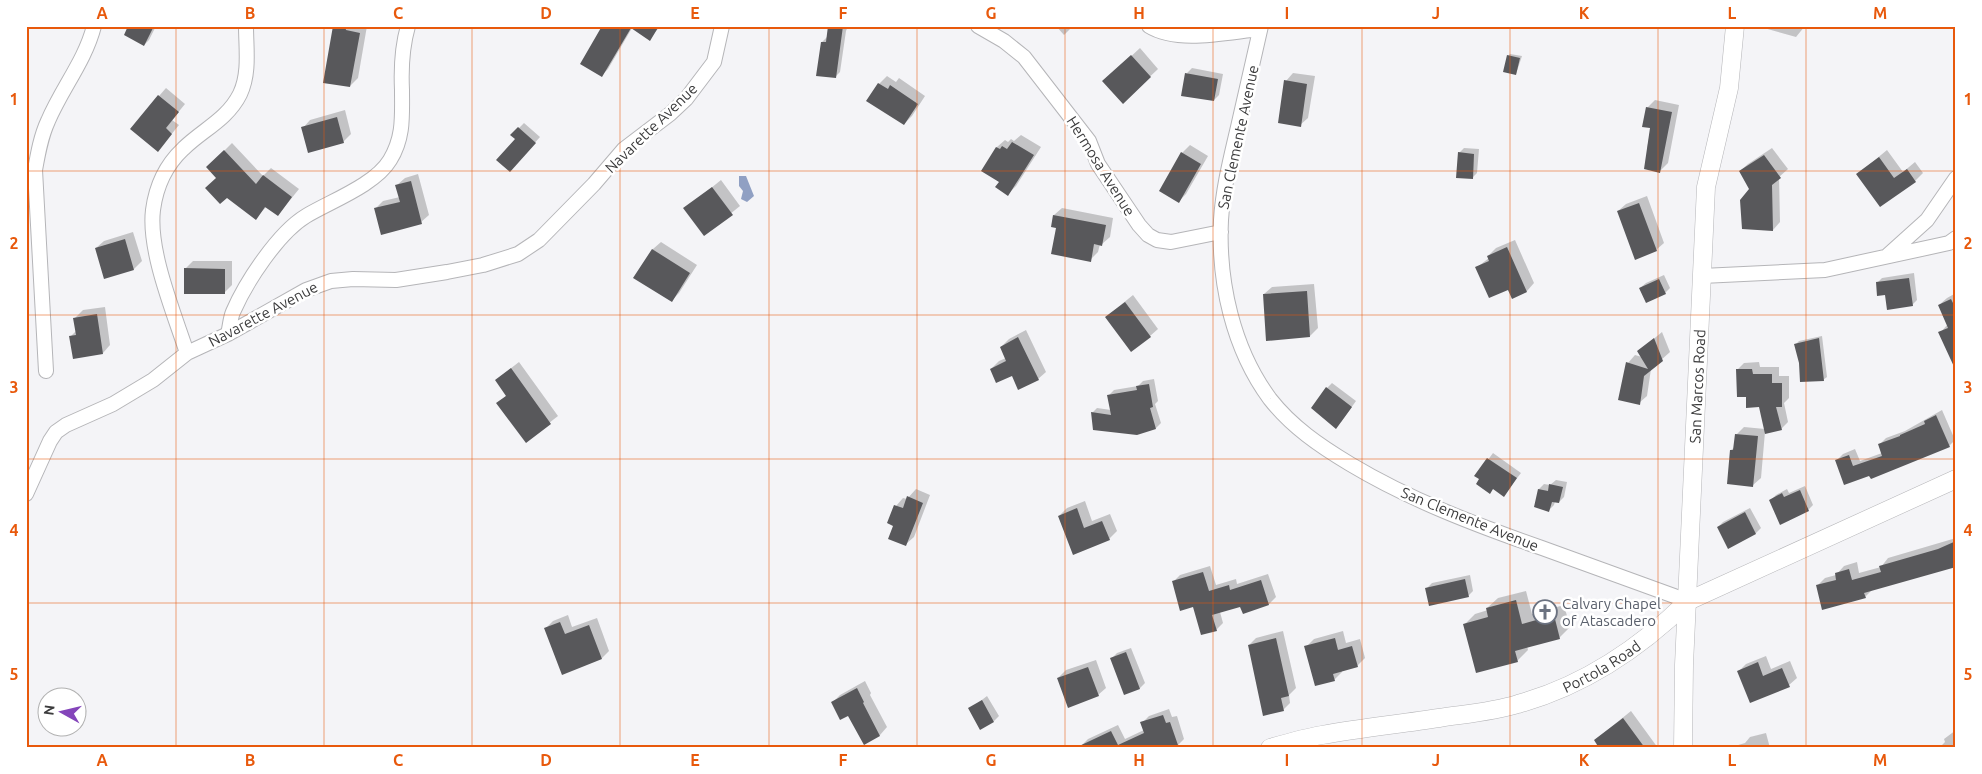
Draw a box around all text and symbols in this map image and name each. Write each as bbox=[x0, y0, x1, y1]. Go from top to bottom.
text: A bbox=[96, 4, 108, 22]
text: B bbox=[245, 4, 255, 22]
text: C bbox=[393, 4, 403, 22]
text: D bbox=[540, 4, 552, 22]
text: E bbox=[690, 4, 700, 22]
text: F bbox=[839, 4, 848, 22]
text: G bbox=[985, 4, 997, 22]
text: H bbox=[1133, 4, 1145, 22]
text: I bbox=[1285, 4, 1289, 22]
text: J bbox=[1432, 4, 1440, 22]
text: K bbox=[1579, 4, 1590, 22]
text: L bbox=[1728, 4, 1737, 22]
text: M bbox=[1873, 4, 1887, 22]
street label: San Clemente Avenue bbox=[1214, 63, 1262, 211]
street label: Navarette Avenue bbox=[601, 80, 701, 176]
text: 1 bbox=[9, 90, 19, 108]
text: 1 bbox=[1963, 90, 1973, 108]
street label: Hermosa Avenue bbox=[1063, 113, 1139, 219]
text: 2 bbox=[9, 234, 19, 252]
text: 2 bbox=[1963, 234, 1973, 252]
street label: Navarette Avenue bbox=[205, 278, 321, 350]
street label: San Marcos Road bbox=[1686, 329, 1708, 444]
text: 3 bbox=[9, 378, 19, 396]
text: 3 bbox=[1963, 378, 1973, 396]
street label: San Clemente Avenue bbox=[1399, 484, 1541, 554]
text: 4 bbox=[9, 521, 19, 539]
text: 4 bbox=[1963, 521, 1973, 539]
place label: Calvary Chapel of Atascadero bbox=[1562, 595, 1661, 629]
church icon: Calvary Chapel of Atascadero bbox=[1532, 599, 1558, 625]
street label: Portola Road bbox=[1560, 637, 1644, 696]
text: 5 bbox=[9, 665, 19, 683]
text: 5 bbox=[1963, 665, 1973, 683]
north arrow bbox=[38, 686, 88, 736]
text: N bbox=[40, 704, 58, 716]
text: A bbox=[96, 751, 108, 769]
text: B bbox=[245, 751, 255, 769]
text: C bbox=[393, 751, 403, 769]
text: D bbox=[540, 751, 552, 769]
text: E bbox=[690, 751, 700, 769]
text: F bbox=[839, 751, 848, 769]
text: G bbox=[985, 751, 997, 769]
text: H bbox=[1133, 751, 1145, 769]
text: I bbox=[1285, 751, 1289, 769]
text: J bbox=[1432, 751, 1440, 769]
text: K bbox=[1579, 751, 1590, 769]
text: L bbox=[1728, 751, 1737, 769]
text: M bbox=[1873, 751, 1887, 769]

